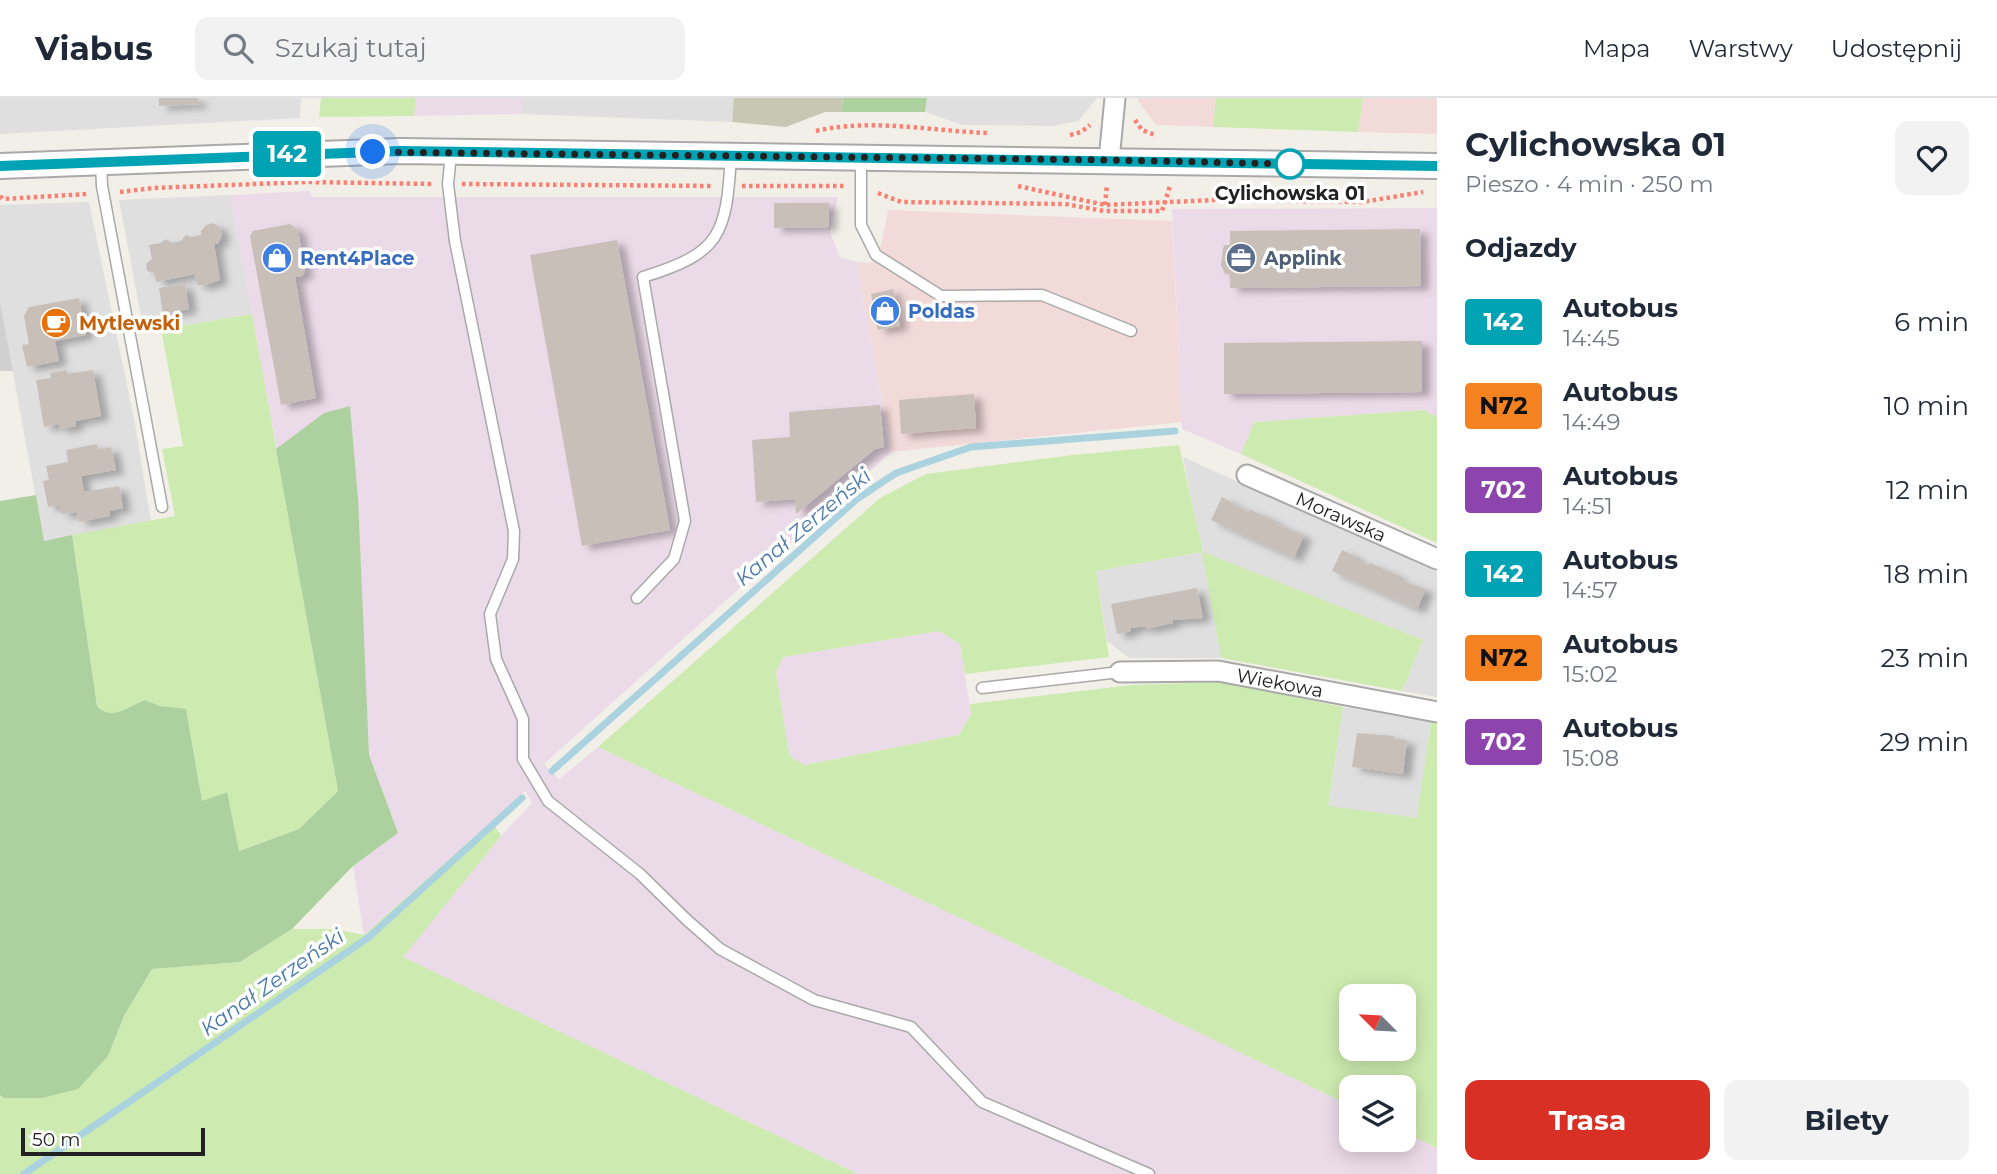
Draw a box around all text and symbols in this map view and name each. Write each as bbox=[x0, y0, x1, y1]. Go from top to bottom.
search box bbox=[195, 17, 685, 80]
text: Viabus bbox=[35, 28, 153, 68]
icon: search bbox=[219, 29, 257, 67]
text: Szukaj tutaj bbox=[275, 32, 427, 64]
text: Mapa bbox=[1583, 34, 1650, 63]
text: Warstwy bbox=[1688, 34, 1793, 63]
text: Udostępnij bbox=[1831, 34, 1962, 63]
button: heart bbox=[1895, 121, 1969, 195]
text: Cylichowska 01 bbox=[1465, 124, 1726, 164]
line badge: 142 bbox=[247, 131, 327, 177]
your location bbox=[355, 134, 390, 169]
text: 142 bbox=[267, 139, 307, 168]
marker: Cylichowska 01 bbox=[1275, 149, 1305, 179]
text: Pieszo · 4 min · 250 m bbox=[1465, 170, 1714, 198]
place label: Cylichowska 01 bbox=[1215, 182, 1365, 205]
text: Odjazdy bbox=[1465, 232, 1576, 264]
shop icon: Rent4Place bbox=[260, 241, 294, 275]
office icon: Applink bbox=[1224, 241, 1258, 275]
place label: Rent4Place bbox=[300, 247, 415, 270]
place label: Applink bbox=[1263, 247, 1342, 270]
text: Autobus bbox=[1563, 292, 1678, 324]
shop icon: Poldas bbox=[868, 294, 902, 328]
place label: Poldas bbox=[908, 300, 975, 323]
cafe icon: Mytlewski bbox=[39, 306, 73, 340]
text: 6 min bbox=[1894, 306, 1969, 338]
text: 142 bbox=[1483, 307, 1524, 336]
place label: Mytlewski bbox=[79, 312, 180, 335]
text: 14:45 bbox=[1563, 324, 1620, 352]
text: Autobus bbox=[1563, 376, 1678, 408]
text: 10 min bbox=[1883, 390, 1969, 422]
text: N72 bbox=[1479, 391, 1528, 420]
text: 14:49 bbox=[1563, 408, 1621, 436]
text: Autobus bbox=[1563, 460, 1678, 492]
water label: Kanał Zerzeński bbox=[730, 463, 876, 591]
text: 12 min bbox=[1886, 474, 1969, 506]
text: 702 bbox=[1481, 475, 1526, 504]
street label: Morawska bbox=[1293, 487, 1390, 547]
text: 14:51 bbox=[1563, 492, 1613, 520]
text: Autobus bbox=[1563, 544, 1678, 576]
text: 18 min bbox=[1884, 558, 1969, 590]
text: 142 bbox=[1483, 559, 1524, 588]
text: 14:57 bbox=[1563, 576, 1618, 604]
text: Autobus bbox=[1563, 628, 1678, 660]
text: 23 min bbox=[1881, 642, 1969, 674]
text: N72 bbox=[1479, 643, 1528, 672]
text: 15:02 bbox=[1563, 660, 1618, 688]
street label: Wiekowa bbox=[1235, 663, 1325, 702]
text: Autobus bbox=[1563, 712, 1678, 744]
text: 29 min bbox=[1879, 726, 1969, 758]
text: 702 bbox=[1481, 727, 1526, 756]
text: 15:08 bbox=[1563, 744, 1619, 772]
water label: Kanał Zerzeński bbox=[196, 923, 349, 1041]
north arrow bbox=[1339, 984, 1416, 1060]
map controls bbox=[1339, 984, 1416, 1152]
button: layers bbox=[1339, 1075, 1416, 1152]
button: Trasa bbox=[1465, 1080, 1710, 1160]
button: Bilety bbox=[1724, 1080, 1969, 1160]
scale bar bbox=[21, 1125, 205, 1157]
text: 50 m bbox=[32, 1128, 80, 1151]

